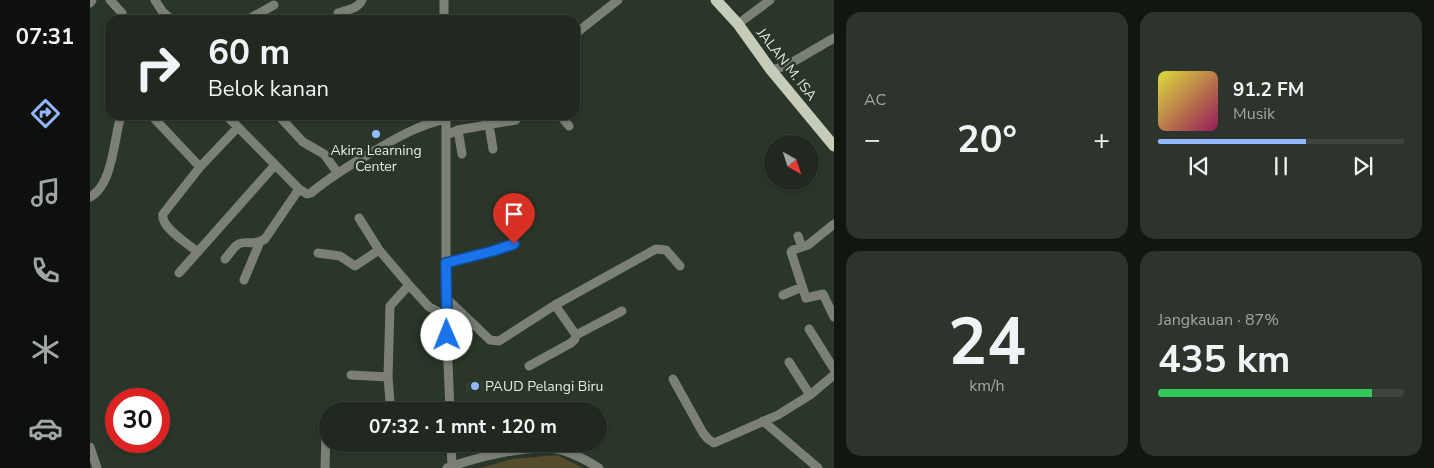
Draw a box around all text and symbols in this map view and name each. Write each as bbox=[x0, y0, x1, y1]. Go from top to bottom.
text: 07:31 bbox=[16, 22, 74, 52]
street label: JALAN M. ISA bbox=[752, 23, 821, 105]
text: 60 m bbox=[208, 29, 290, 76]
icon: right bbox=[125, 35, 190, 100]
text: Belok kanan bbox=[208, 74, 329, 104]
text: 91.2 FM bbox=[1233, 77, 1304, 103]
text: AC bbox=[864, 89, 886, 111]
icon: directions bbox=[28, 96, 63, 131]
text: Musik bbox=[1233, 103, 1275, 125]
text: 20° bbox=[957, 114, 1017, 165]
text: − bbox=[864, 121, 881, 159]
text: + bbox=[1093, 121, 1110, 159]
marker: Akira Learning Center bbox=[370, 128, 382, 140]
north arrow bbox=[764, 135, 819, 190]
map controls bbox=[764, 135, 819, 190]
place label: Akira Learning Center bbox=[330, 141, 422, 176]
icon: previous bbox=[1185, 152, 1213, 180]
icon: pause bbox=[1267, 152, 1295, 180]
icon: next bbox=[1349, 152, 1377, 180]
icon: music bbox=[28, 175, 63, 210]
pin bbox=[493, 193, 535, 244]
icon: arrive bbox=[500, 200, 528, 228]
icon: phone bbox=[28, 253, 63, 288]
text: 24 bbox=[948, 298, 1026, 387]
position arrow bbox=[420, 308, 472, 360]
text: Jangkauan · 87% bbox=[1158, 309, 1279, 331]
icon: climate bbox=[28, 332, 63, 367]
text: 435 km bbox=[1158, 334, 1290, 385]
text: km/h bbox=[969, 375, 1005, 397]
place label: PAUD Pelangi Biru bbox=[485, 377, 603, 396]
marker: PAUD Pelangi Biru bbox=[469, 380, 481, 392]
speed limit sign: 30 bbox=[105, 388, 170, 453]
icon: car bbox=[28, 411, 63, 446]
text: 07:32 · 1 mnt · 120 m bbox=[369, 414, 557, 440]

